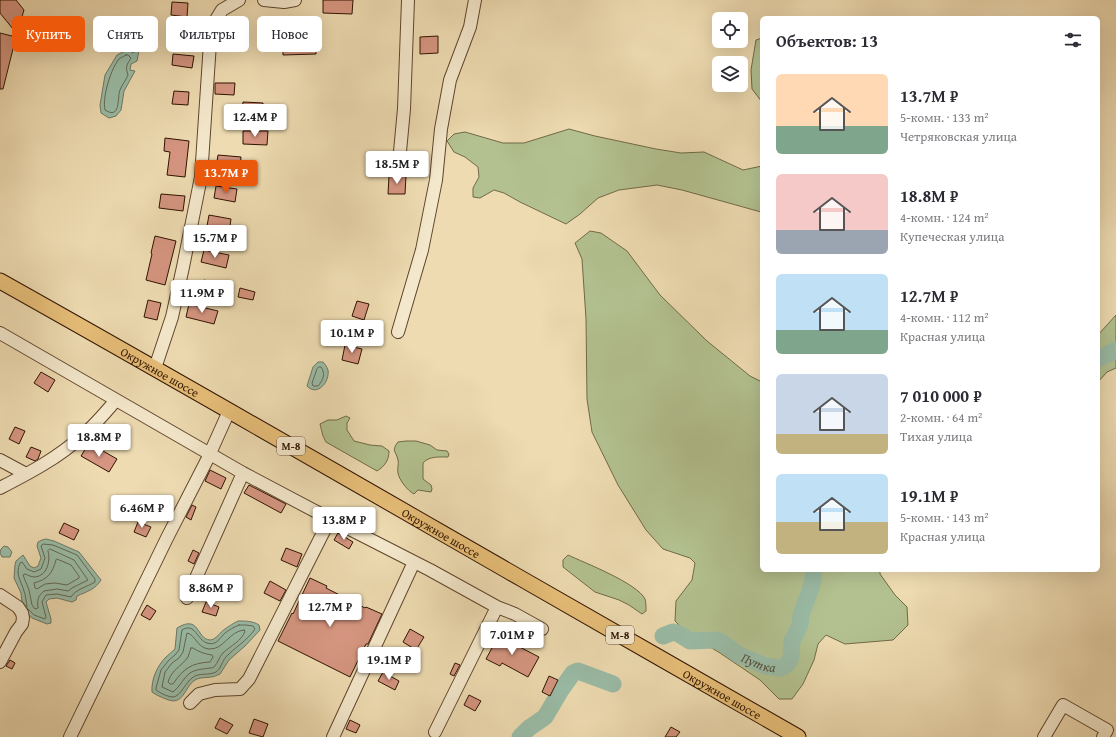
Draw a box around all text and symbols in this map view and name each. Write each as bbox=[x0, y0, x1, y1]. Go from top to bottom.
map controls bbox=[712, 12, 748, 92]
button: locate bbox=[712, 12, 748, 48]
chip: Купить bbox=[12, 16, 85, 52]
chip: Снять bbox=[93, 16, 158, 52]
chip: Фильтры bbox=[166, 16, 249, 52]
chip: Новое bbox=[257, 16, 322, 52]
text: Объектов: 13 bbox=[776, 28, 878, 53]
icon: filters bbox=[1062, 29, 1084, 51]
button: layers bbox=[712, 56, 748, 92]
text: 13.7M ₽ bbox=[900, 83, 958, 108]
icon: home bbox=[808, 90, 856, 138]
pin: 12.4M ₽ bbox=[218, 104, 292, 138]
text: 12.4M ₽ bbox=[233, 107, 277, 126]
text: 5-комн. · 133 m² bbox=[900, 108, 989, 127]
text: Четряковская улица bbox=[900, 127, 1017, 146]
pin: 18.5M ₽ bbox=[360, 151, 434, 185]
text: 18.5M ₽ bbox=[375, 154, 419, 173]
pin: 13.7M ₽ bbox=[189, 160, 263, 194]
text: 13.7M ₽ bbox=[204, 163, 248, 182]
text: 18.8M ₽ bbox=[900, 183, 958, 208]
icon: home bbox=[808, 190, 856, 238]
text: 4-комн. · 124 m² bbox=[900, 208, 989, 227]
pin: 15.7M ₽ bbox=[178, 225, 252, 259]
text: Купеческая улица bbox=[900, 227, 1004, 246]
text: 15.7M ₽ bbox=[193, 228, 237, 247]
pin: 11.9M ₽ bbox=[165, 280, 239, 314]
text: 11.9M ₽ bbox=[180, 283, 224, 302]
text: 12.7M ₽ bbox=[900, 283, 958, 308]
icon: home bbox=[808, 290, 856, 338]
text: 4-комн. · 112 m² bbox=[900, 308, 989, 327]
pin: 10.1M ₽ bbox=[315, 320, 389, 354]
text: 10.1M ₽ bbox=[330, 323, 374, 342]
text: Красная улица bbox=[900, 327, 985, 346]
street label: Окружное шоссе bbox=[118, 342, 203, 401]
text: 7 010 000 ₽ bbox=[900, 383, 982, 408]
icon: home bbox=[808, 390, 856, 438]
text: 2-комн. · 64 m² bbox=[900, 408, 982, 427]
pin: 18.8M ₽ bbox=[62, 424, 136, 458]
text: 18.8M ₽ bbox=[77, 427, 121, 446]
text: Тихая улица bbox=[900, 427, 972, 446]
road number: М-8 bbox=[277, 437, 305, 455]
text: 19.1M ₽ bbox=[900, 483, 958, 508]
icon: home bbox=[808, 490, 856, 538]
pin: 6.46M ₽ bbox=[105, 495, 179, 529]
text: 6.46M ₽ bbox=[120, 498, 164, 517]
street label: Окружное шоссе bbox=[399, 503, 484, 562]
pin: 13.8M ₽ bbox=[307, 507, 381, 541]
text: 5-комн. · 143 m² bbox=[900, 508, 989, 527]
text: 13.8M ₽ bbox=[322, 510, 366, 529]
text: Красная улица bbox=[900, 527, 985, 546]
pin: 8.86M ₽ bbox=[174, 575, 248, 609]
text: 8.86M ₽ bbox=[189, 578, 233, 597]
pin: 12.7M ₽ bbox=[293, 594, 367, 628]
text: 12.7M ₽ bbox=[308, 597, 352, 616]
pin: 7.01M ₽ bbox=[475, 622, 549, 656]
text: 7.01M ₽ bbox=[490, 625, 534, 644]
road number: М-8 bbox=[606, 626, 634, 644]
pin: 19.1M ₽ bbox=[352, 647, 426, 681]
water label: Путка bbox=[738, 648, 777, 677]
text: 19.1M ₽ bbox=[367, 650, 411, 669]
street label: Окружное шоссе bbox=[680, 664, 765, 723]

